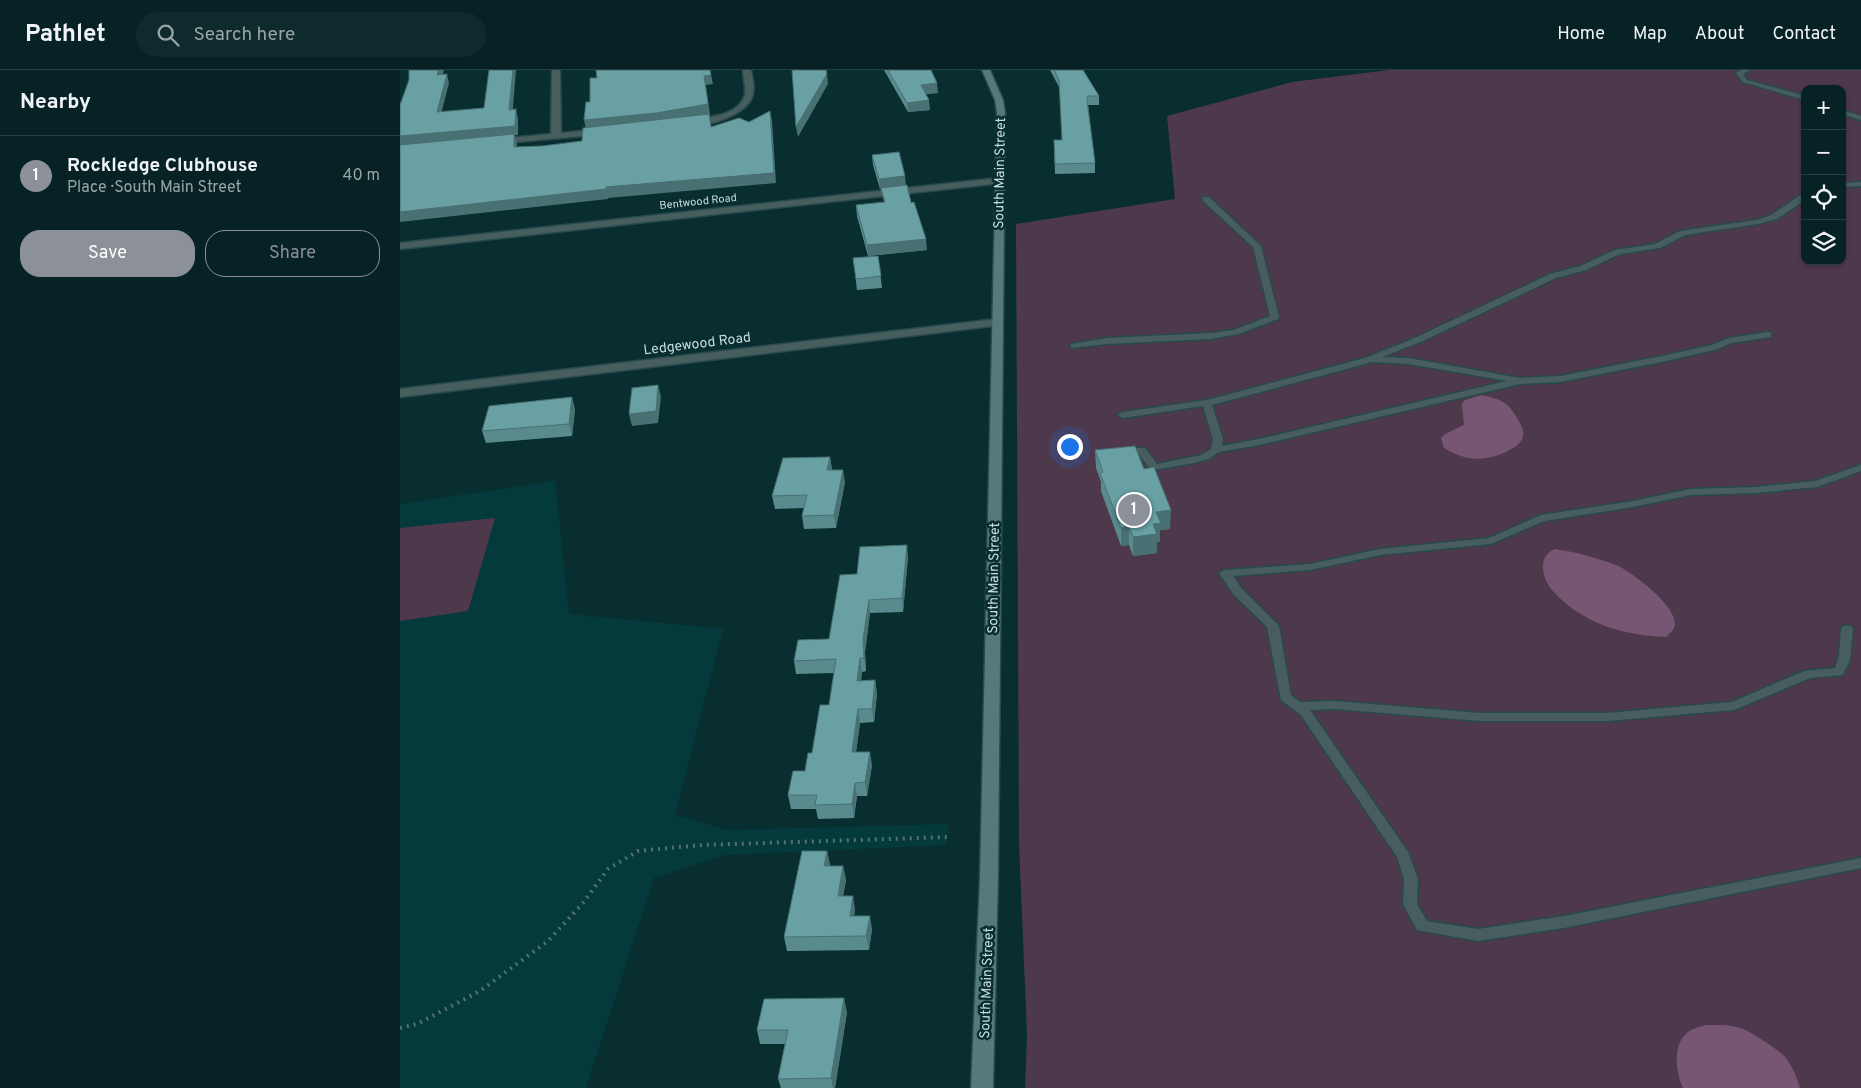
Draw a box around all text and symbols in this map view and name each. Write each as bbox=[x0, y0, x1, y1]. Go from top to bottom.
search box bbox=[136, 12, 486, 57]
text: Pathlet bbox=[25, 20, 106, 50]
icon: search bbox=[154, 21, 182, 49]
text: Search here bbox=[194, 23, 295, 47]
text: Home bbox=[1557, 23, 1605, 46]
text: Map bbox=[1633, 23, 1667, 46]
text: About bbox=[1695, 23, 1744, 46]
text: Contact bbox=[1772, 23, 1836, 46]
map controls bbox=[1801, 85, 1846, 265]
button: + bbox=[1801, 85, 1846, 130]
text: Nearby bbox=[20, 89, 91, 116]
street label: South Main Street bbox=[991, 117, 1010, 229]
button: − bbox=[1801, 130, 1846, 175]
text: Rockledge Clubhouse bbox=[67, 154, 258, 178]
text: 1 bbox=[33, 166, 39, 186]
text: 40 m bbox=[342, 166, 380, 186]
button: locate bbox=[1801, 175, 1846, 220]
text: Place · South Main Street bbox=[67, 178, 242, 198]
street label: Bentwood Road bbox=[659, 191, 738, 213]
button: layers bbox=[1801, 220, 1846, 265]
button: Save bbox=[20, 230, 195, 277]
button: Share bbox=[205, 230, 380, 277]
street label: Ledgewood Road bbox=[642, 329, 752, 360]
your location bbox=[1057, 434, 1083, 460]
pin: 1 bbox=[1118, 491, 1150, 529]
street label: South Main Street bbox=[985, 522, 1004, 634]
street label: South Main Street bbox=[977, 927, 998, 1039]

